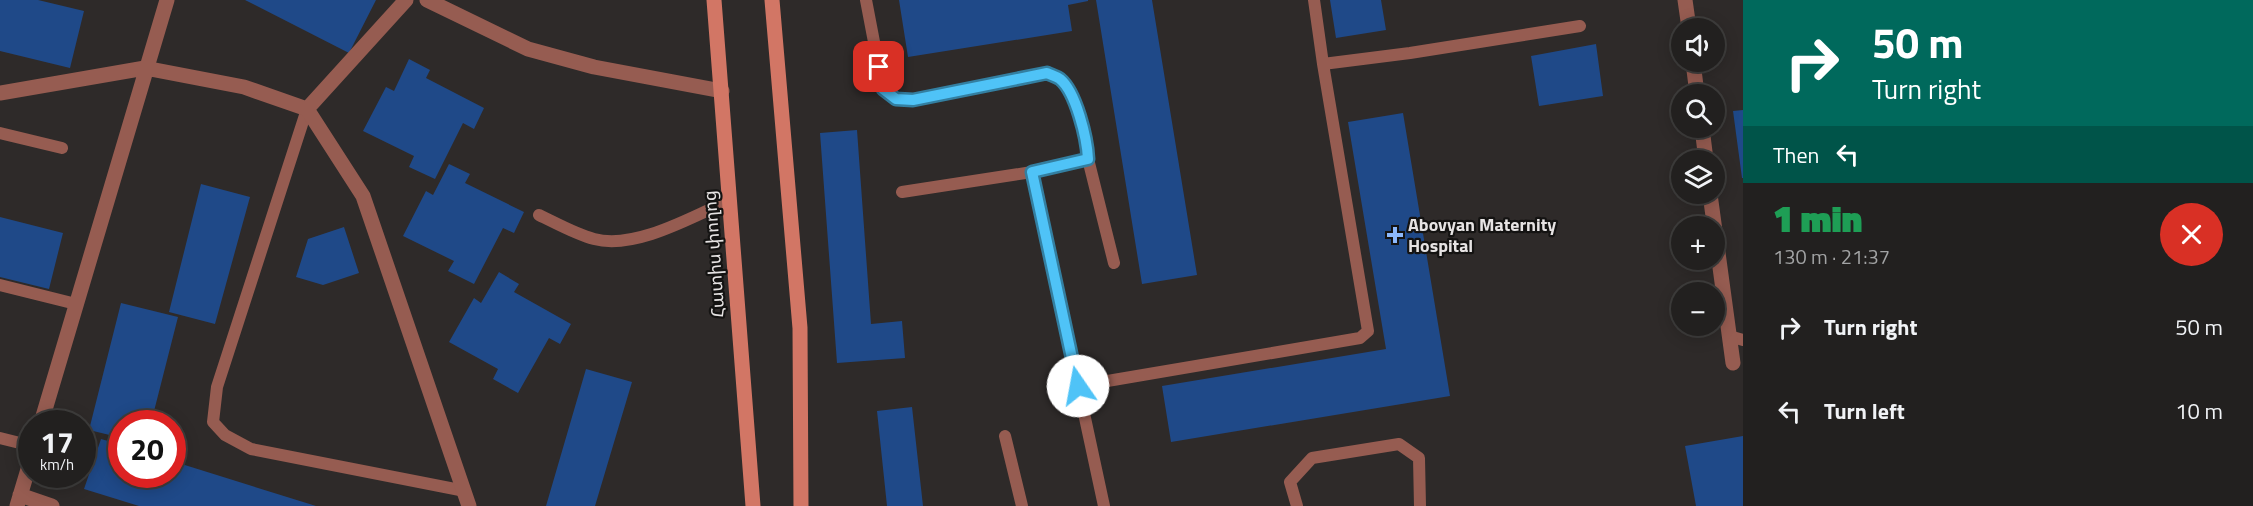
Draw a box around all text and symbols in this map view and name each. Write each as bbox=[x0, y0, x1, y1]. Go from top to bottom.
text: 50 m bbox=[1872, 10, 1964, 74]
map controls bbox=[1671, 18, 1725, 336]
button: sound bbox=[1671, 18, 1725, 72]
icon: right bbox=[1773, 24, 1851, 102]
pin bbox=[853, 41, 904, 92]
icon: arrive bbox=[862, 50, 895, 83]
text: Turn right bbox=[1872, 68, 1981, 109]
button: search bbox=[1671, 84, 1725, 138]
text: Then bbox=[1773, 138, 1819, 172]
icon: left bbox=[1831, 138, 1864, 171]
button: layers bbox=[1671, 150, 1725, 204]
street label: Հատիս փողոց bbox=[696, 189, 731, 319]
text: 1 min bbox=[1773, 191, 1862, 246]
button: close bbox=[2160, 203, 2223, 266]
place label: Abovyan Maternity Hospital bbox=[1408, 211, 1556, 259]
button: + bbox=[1671, 216, 1725, 270]
marker: Abovyan Maternity Hospital bbox=[1386, 226, 1404, 244]
text: 130 m · 21:37 bbox=[1773, 241, 1890, 272]
button: − bbox=[1671, 282, 1725, 336]
text: Turn right bbox=[1824, 310, 1918, 344]
text: 50 m bbox=[2175, 310, 2223, 344]
icon: right bbox=[1773, 311, 1806, 344]
position arrow bbox=[1046, 354, 1110, 418]
text: Turn left bbox=[1824, 394, 1905, 428]
text: 10 m bbox=[2175, 394, 2223, 428]
icon: left bbox=[1773, 395, 1806, 428]
speed limit sign: 20 bbox=[108, 410, 186, 488]
text: 17 bbox=[40, 419, 74, 465]
text: km/h bbox=[40, 453, 74, 476]

